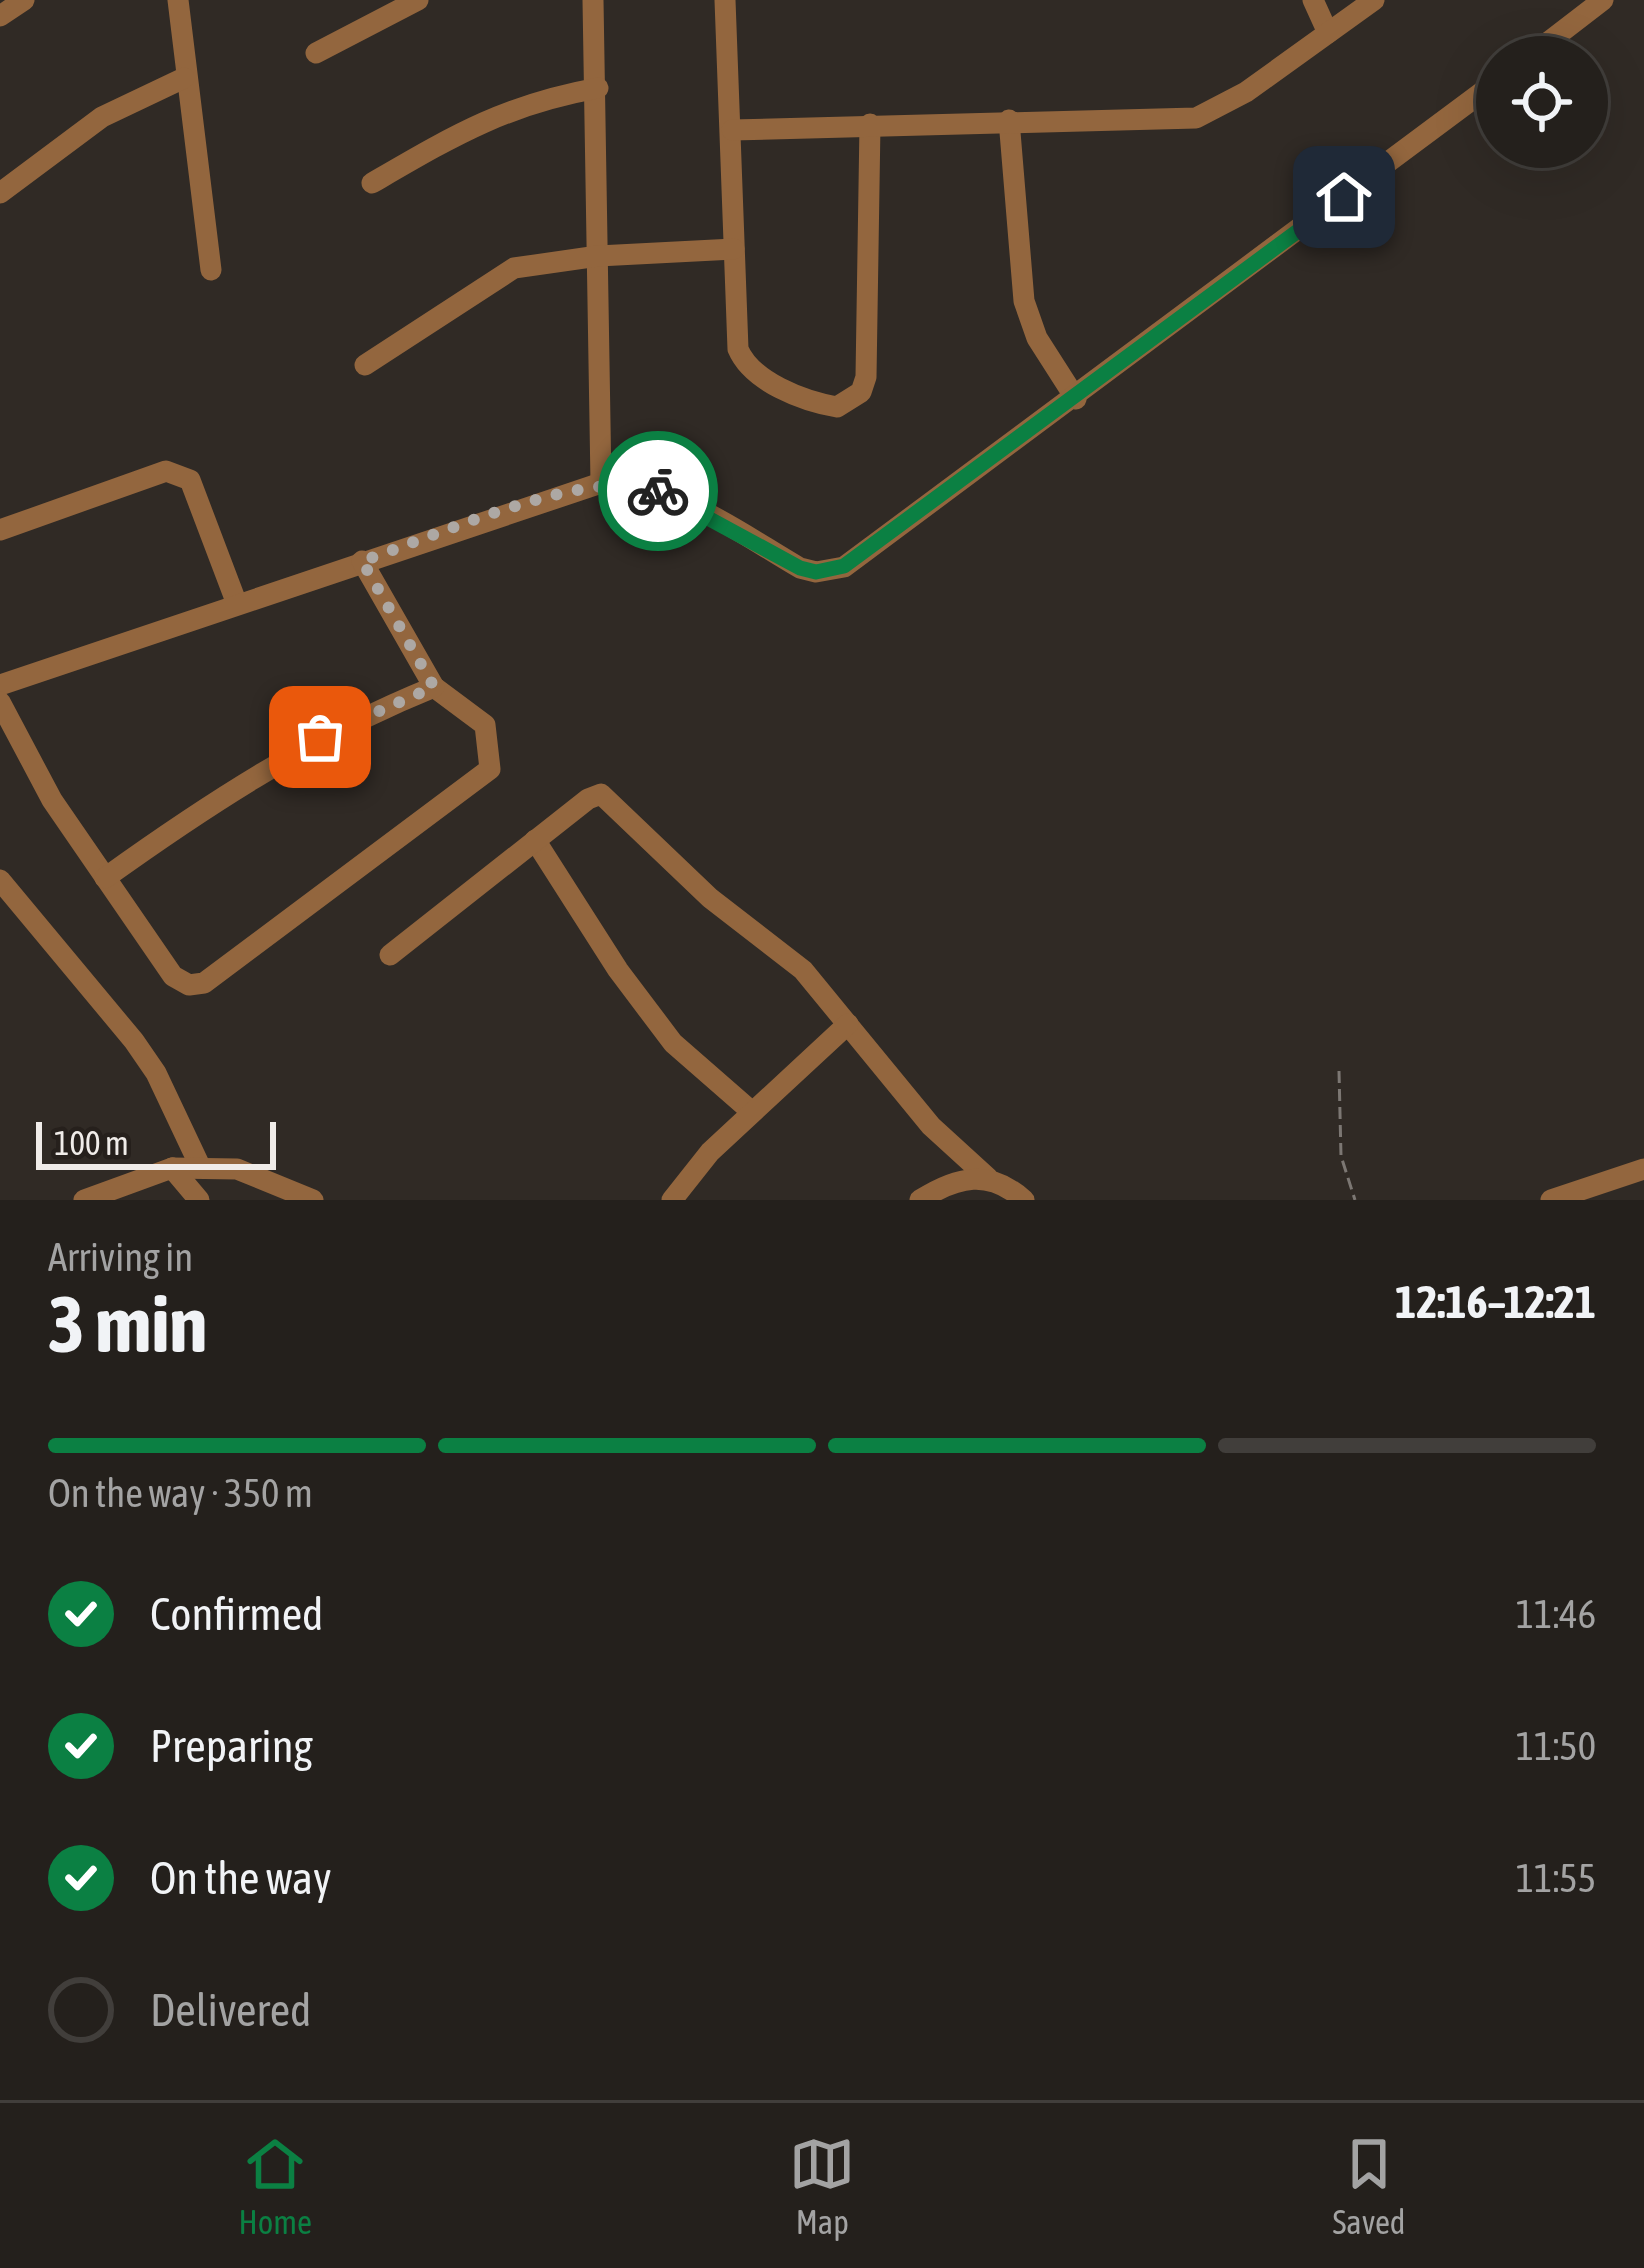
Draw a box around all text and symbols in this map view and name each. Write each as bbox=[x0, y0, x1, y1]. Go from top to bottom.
map controls bbox=[1476, 36, 1608, 168]
button: locate bbox=[1476, 36, 1608, 168]
pin bbox=[1293, 146, 1395, 248]
icon: home bbox=[1311, 164, 1377, 230]
courier bbox=[598, 431, 718, 551]
icon: bike bbox=[625, 458, 691, 524]
pin bbox=[269, 686, 371, 788]
icon: bag bbox=[287, 704, 353, 770]
scale bar bbox=[36, 1116, 276, 1169]
text: 100 m bbox=[54, 1124, 129, 1162]
text: Arriving in bbox=[48, 1235, 193, 1279]
text: 12:16–12:21 bbox=[1395, 1276, 1596, 1328]
text: 3 min bbox=[48, 1279, 207, 1369]
text: On the way · 350 m bbox=[48, 1471, 313, 1515]
icon: check bbox=[48, 1581, 114, 1647]
text: Confirmed bbox=[150, 1588, 323, 1640]
text: 11:46 bbox=[1516, 1592, 1596, 1636]
icon: check bbox=[48, 1713, 114, 1779]
text: Preparing bbox=[150, 1720, 313, 1772]
text: 11:50 bbox=[1516, 1724, 1596, 1768]
icon: check bbox=[48, 1845, 114, 1911]
text: On the way bbox=[150, 1852, 332, 1904]
text: 11:55 bbox=[1516, 1856, 1596, 1900]
text: Delivered bbox=[150, 1984, 311, 2036]
tab: Home bbox=[239, 2131, 312, 2241]
tab: Map bbox=[789, 2131, 855, 2241]
tab: Saved bbox=[1332, 2131, 1405, 2241]

